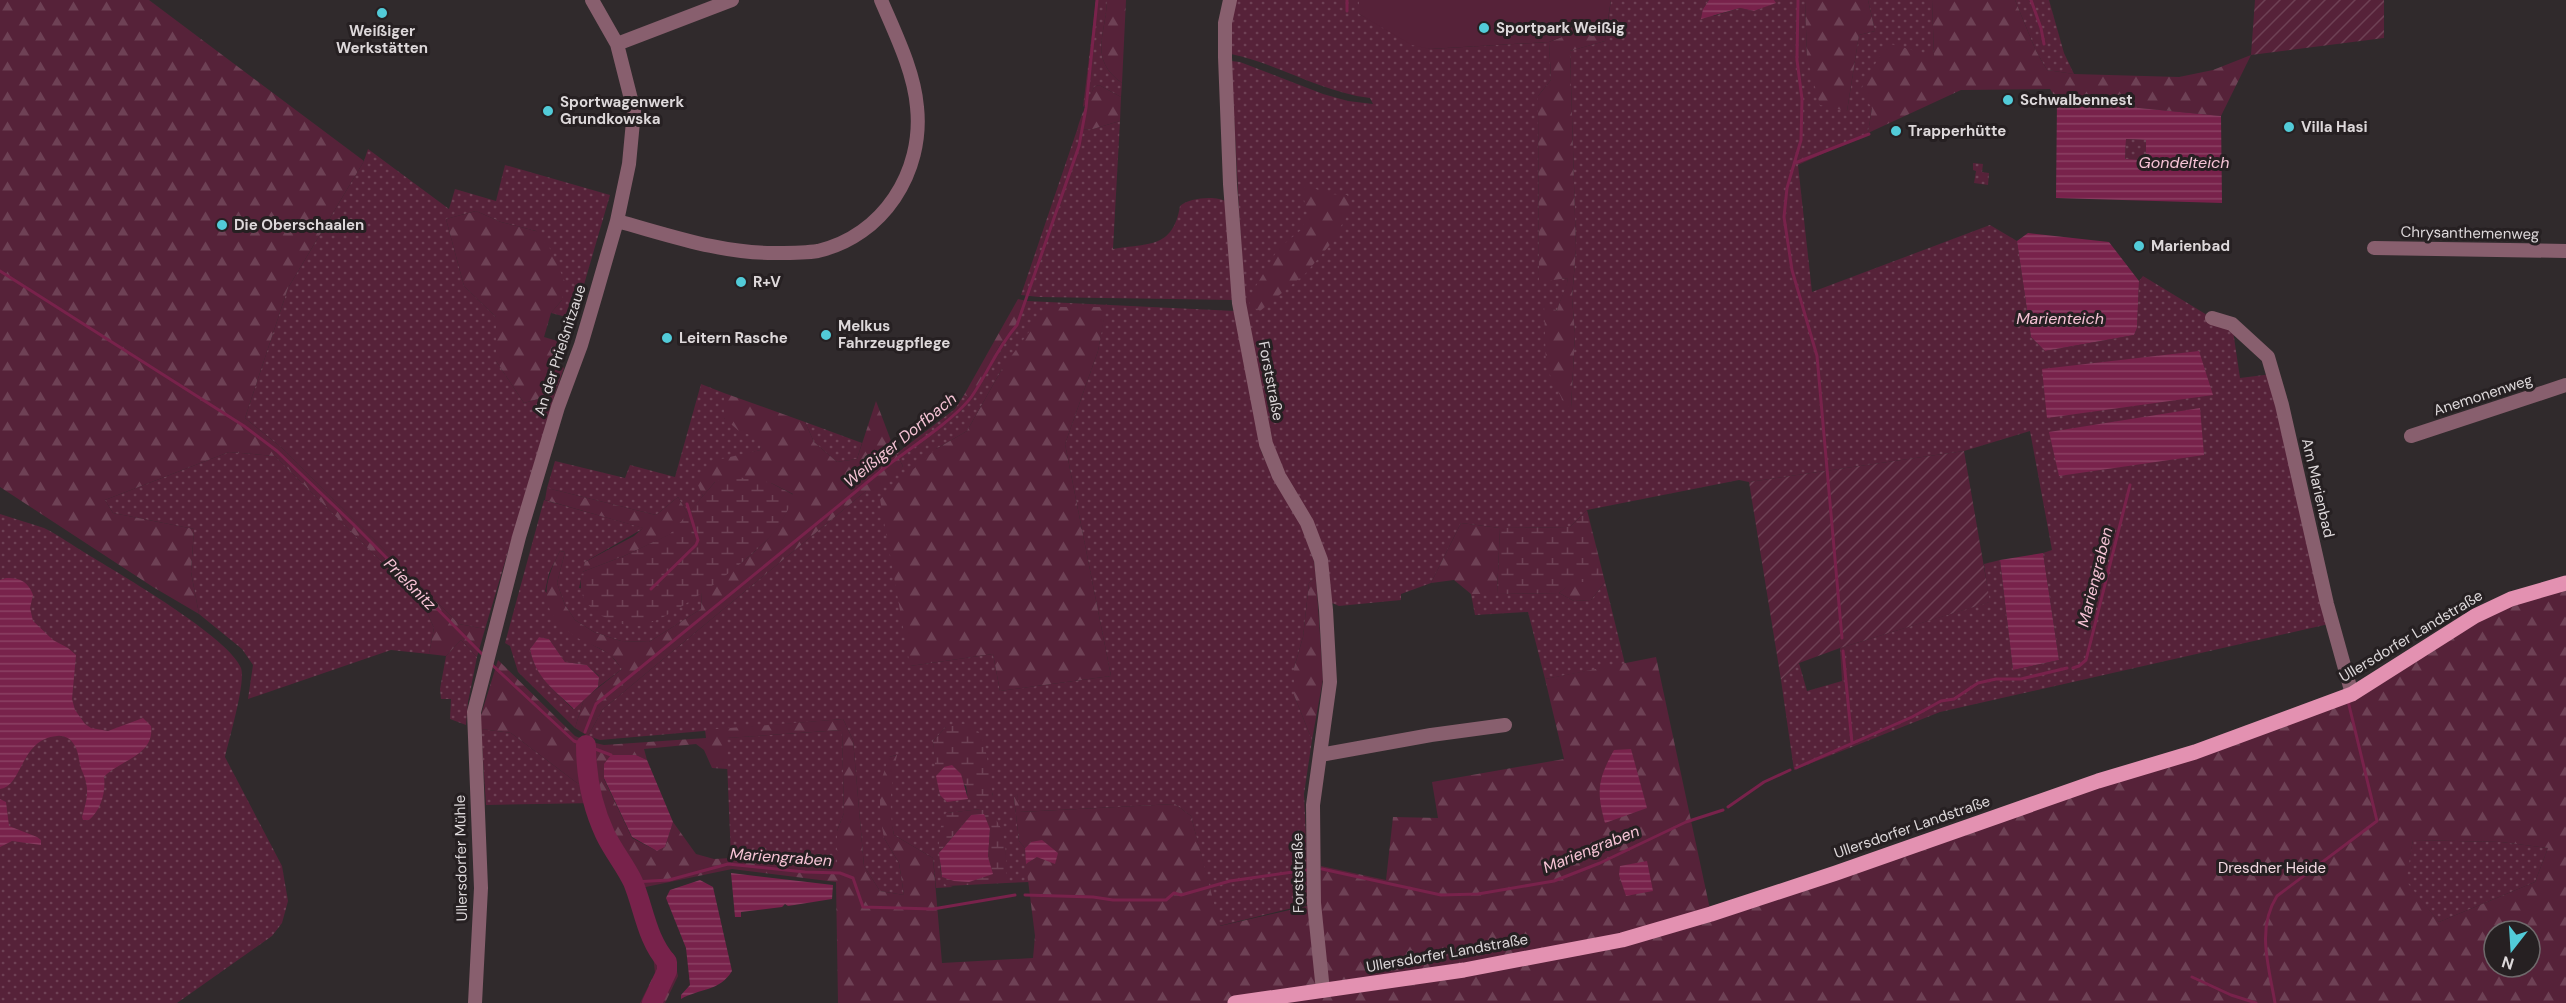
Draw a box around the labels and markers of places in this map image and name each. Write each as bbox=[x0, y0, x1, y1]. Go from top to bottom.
marker: Weißiger Werkstätten bbox=[375, 6, 389, 20]
place label: Sportpark Weißig bbox=[1496, 18, 1625, 38]
place label: Weißiger Werkstätten bbox=[336, 21, 428, 58]
marker: Sportpark Weißig bbox=[1477, 21, 1491, 35]
place label: Schwalbennest bbox=[2020, 90, 2133, 110]
place label: Sportwagenwerk Grundkowska bbox=[560, 92, 684, 129]
marker: Schwalbennest bbox=[2001, 93, 2015, 107]
marker: Sportwagenwerk Grundkowska bbox=[541, 104, 555, 118]
place label: Villa Hasi bbox=[2301, 117, 2368, 137]
marker: Villa Hasi bbox=[2282, 120, 2296, 134]
place label: Trapperhütte bbox=[1908, 121, 2006, 141]
marker: Trapperhütte bbox=[1889, 124, 1903, 138]
place label: Die Oberschaalen bbox=[234, 215, 364, 235]
marker: Die Oberschaalen bbox=[215, 218, 229, 232]
place label: Marienbad bbox=[2151, 236, 2230, 256]
marker: Marienbad bbox=[2132, 239, 2146, 253]
place label: R+V bbox=[753, 272, 781, 292]
marker: R+V bbox=[734, 275, 748, 289]
place label: Melkus Fahrzeugpflege bbox=[838, 316, 950, 353]
place label: Leitern Rasche bbox=[679, 328, 788, 348]
marker: Melkus Fahrzeugpflege bbox=[819, 328, 833, 342]
marker: Leitern Rasche bbox=[660, 331, 674, 345]

